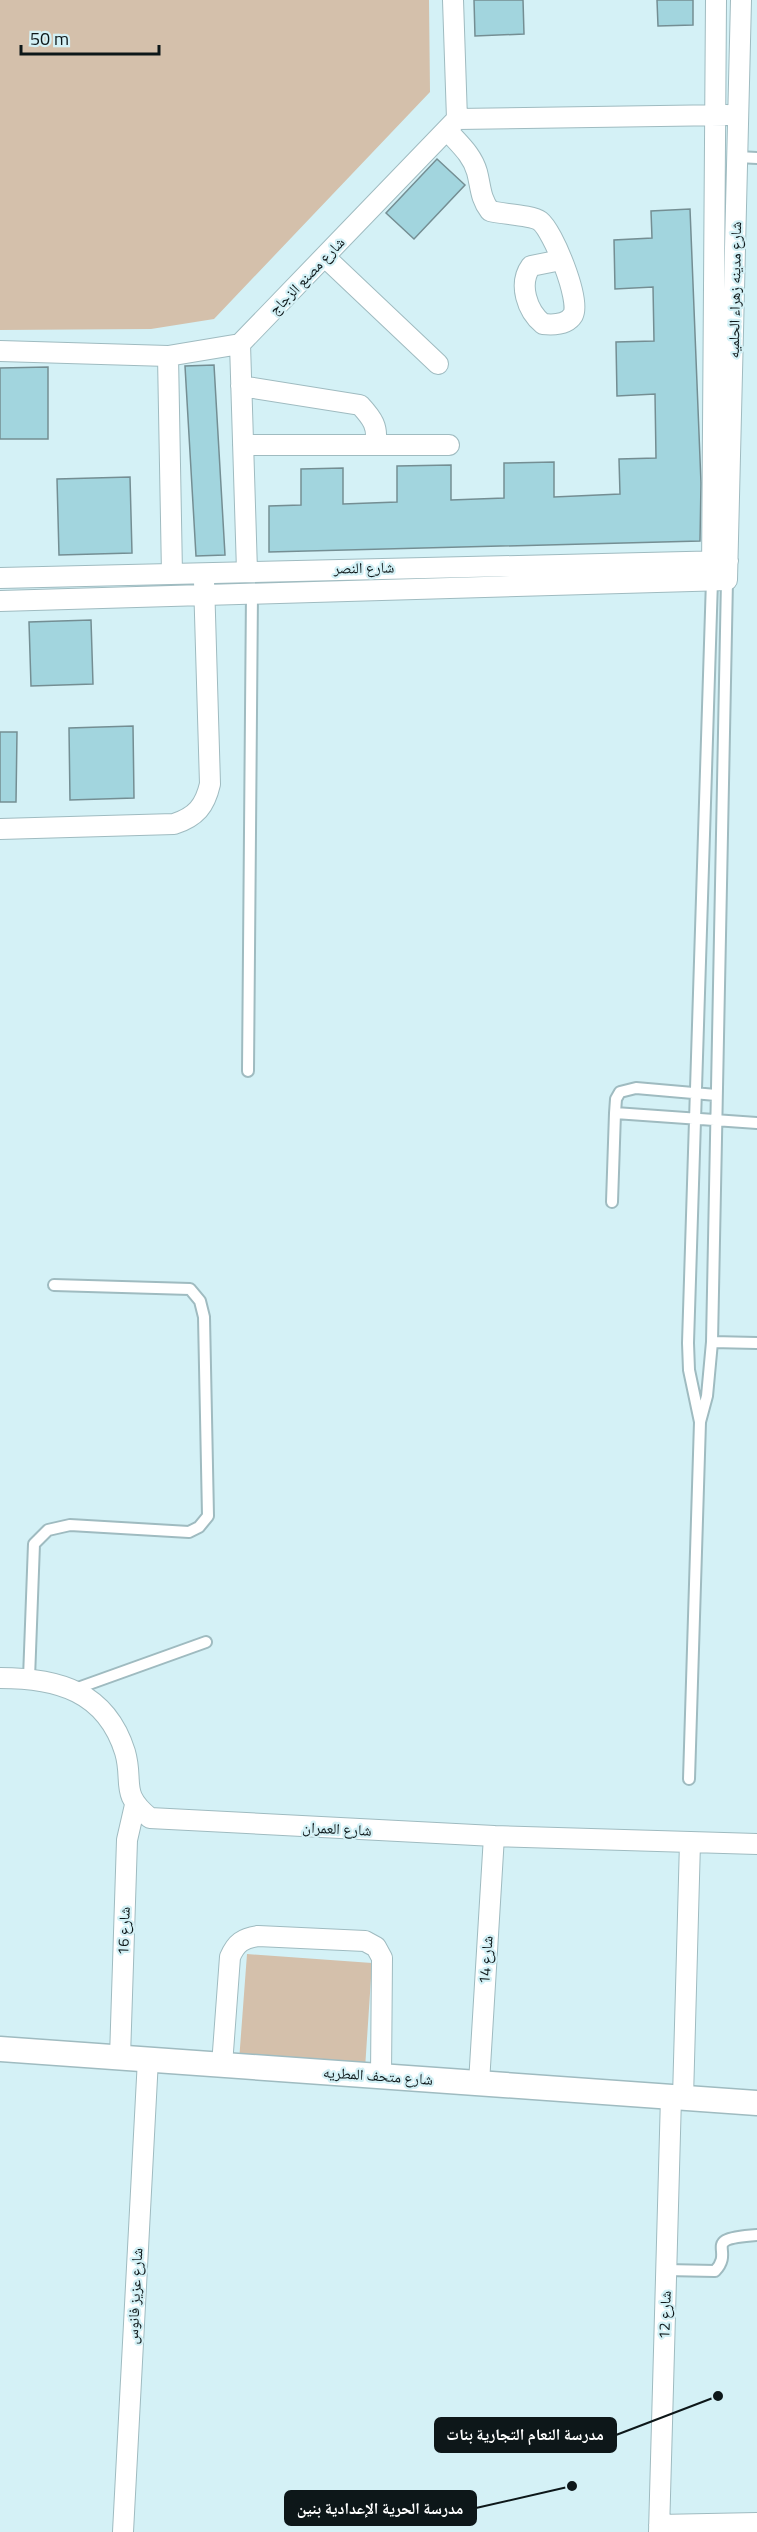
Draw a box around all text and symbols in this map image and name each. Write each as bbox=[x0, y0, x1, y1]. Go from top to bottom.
scale bar bbox=[21, 18, 159, 56]
text: 50 m bbox=[30, 25, 69, 52]
street label: شارع مدينه زهراء الحلميه bbox=[722, 221, 747, 359]
street label: شارع مصنع الزجاج bbox=[263, 231, 350, 320]
street label: شارع النصر bbox=[332, 555, 395, 580]
street label: شارع العمران bbox=[302, 1815, 372, 1842]
street label: شارع 16 bbox=[111, 1906, 136, 1956]
street label: شارع 14 bbox=[472, 1935, 499, 1985]
street label: شارع متحف المطريه bbox=[322, 2060, 434, 2091]
street label: شارع عزيز فانوس bbox=[120, 2247, 149, 2345]
street label: شارع 12 bbox=[652, 2290, 677, 2340]
callout: مدرسة النعام التجارية بنات bbox=[435, 2418, 616, 2452]
text: مدرسة النعام التجارية بنات bbox=[446, 2422, 604, 2446]
callout: مدرسة الحرية الإعدادية بنين bbox=[285, 2491, 476, 2525]
text: مدرسة الحرية الإعدادية بنين bbox=[297, 2496, 463, 2520]

